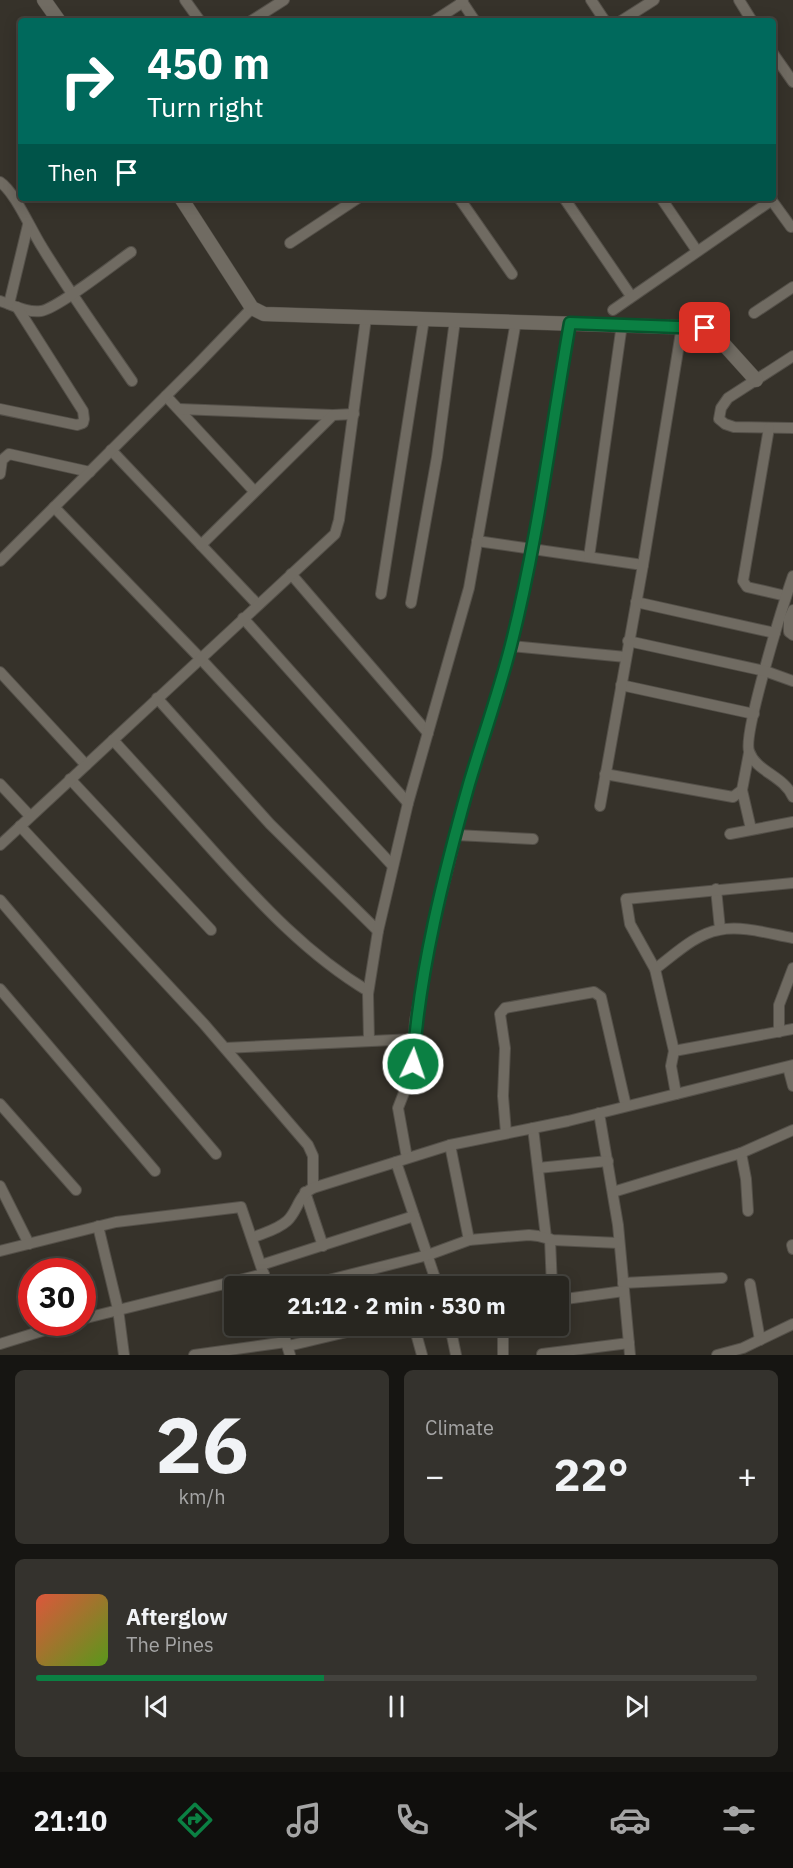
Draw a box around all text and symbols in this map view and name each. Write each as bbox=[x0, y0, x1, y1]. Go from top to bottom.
text: 450 m bbox=[147, 36, 270, 91]
icon: right bbox=[48, 42, 126, 120]
text: Turn right bbox=[147, 89, 264, 124]
icon: arrive bbox=[110, 156, 143, 189]
text: Then bbox=[48, 158, 98, 187]
pin bbox=[679, 302, 730, 353]
icon: arrive bbox=[688, 311, 721, 344]
position arrow bbox=[381, 1032, 445, 1096]
speed limit sign: 30 bbox=[18, 1258, 96, 1336]
text: 21:12 · 2 min · 530 m bbox=[287, 1291, 506, 1320]
text: 26 bbox=[155, 1393, 249, 1494]
text: Climate bbox=[425, 1414, 494, 1441]
text: 22° bbox=[553, 1445, 629, 1503]
text: − bbox=[425, 1454, 445, 1497]
text: + bbox=[737, 1454, 757, 1497]
text: km/h bbox=[178, 1483, 226, 1510]
text: Afterglow bbox=[126, 1602, 228, 1631]
text: The Pines bbox=[126, 1631, 214, 1658]
icon: previous bbox=[140, 1690, 173, 1723]
icon: pause bbox=[380, 1690, 413, 1723]
icon: next bbox=[620, 1690, 653, 1723]
icon: directions bbox=[174, 1799, 216, 1841]
icon: music bbox=[283, 1799, 325, 1841]
icon: phone bbox=[391, 1799, 433, 1841]
icon: climate bbox=[500, 1799, 542, 1841]
icon: car bbox=[609, 1799, 651, 1841]
icon: filters bbox=[718, 1799, 760, 1841]
text: 21:10 bbox=[33, 1803, 107, 1838]

